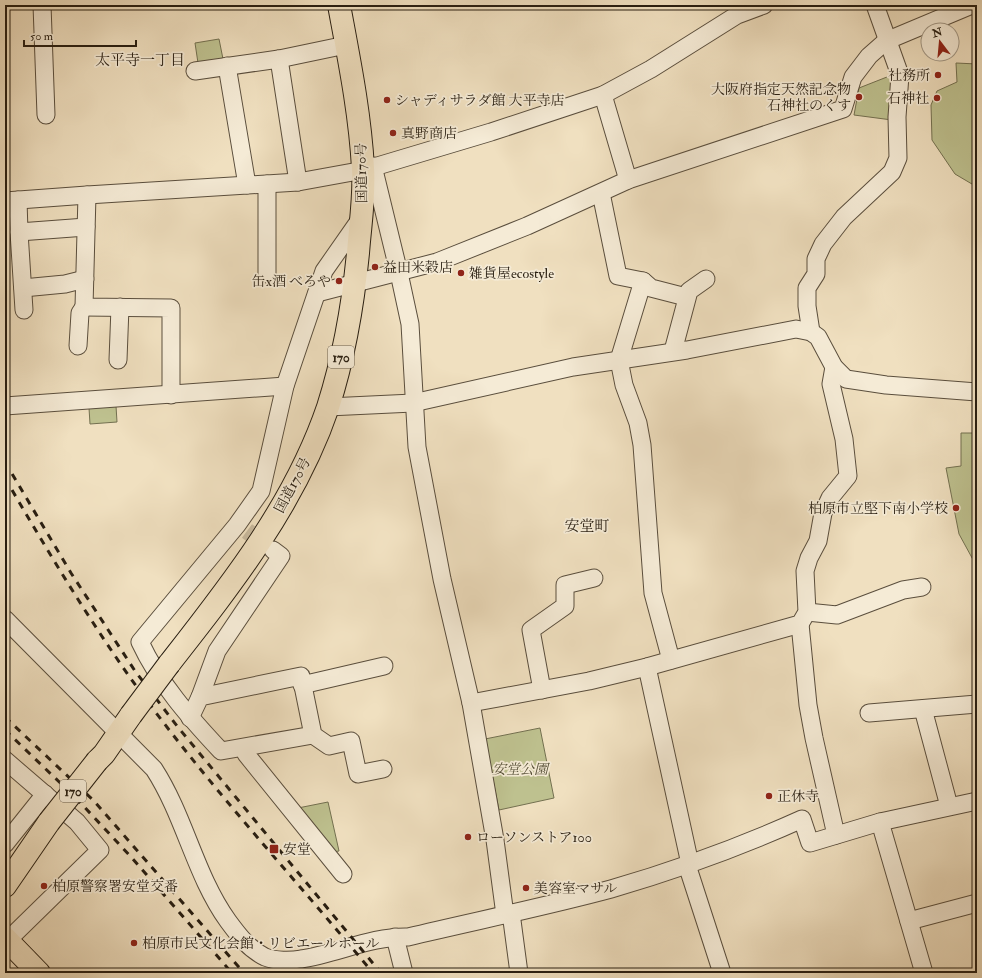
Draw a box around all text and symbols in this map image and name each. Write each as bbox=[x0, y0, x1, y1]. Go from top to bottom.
scale bar bbox=[24, 22, 136, 48]
north arrow bbox=[920, 22, 960, 62]
text: N bbox=[930, 25, 945, 41]
text: 50 m bbox=[30, 29, 54, 44]
district label: 太平寺一丁目 bbox=[95, 51, 185, 70]
place label: 社務所 bbox=[888, 67, 930, 84]
marker: 社務所 bbox=[933, 70, 943, 80]
place label: 大阪府指定天然記念物 石神社のくす bbox=[711, 81, 851, 114]
place label: 石神社 bbox=[887, 90, 929, 107]
place label: シャディサラダ館 大平寺店 bbox=[395, 92, 564, 109]
marker: 大阪府指定天然記念物 石神社のくす bbox=[854, 92, 864, 102]
marker: 石神社 bbox=[932, 93, 942, 103]
marker: シャディサラダ館 大平寺店 bbox=[382, 95, 392, 105]
place label: 真野商店 bbox=[401, 125, 457, 142]
marker: 真野商店 bbox=[388, 128, 398, 138]
street label: 国道170号 bbox=[352, 143, 371, 203]
place label: 益田米穀店 bbox=[383, 259, 453, 276]
marker: 益田米穀店 bbox=[370, 262, 380, 272]
place label: 雑貨屋ecostyle bbox=[469, 265, 554, 283]
marker: 雑貨屋ecostyle bbox=[456, 268, 466, 278]
place label: 缶x酒 べろや bbox=[252, 273, 331, 290]
marker: 缶x酒 べろや bbox=[334, 276, 344, 286]
road number: 170 bbox=[328, 346, 354, 368]
street label: 国道170号 bbox=[271, 455, 314, 516]
place label: 柏原市立堅下南小学校 bbox=[808, 500, 948, 517]
marker: 柏原市立堅下南小学校 bbox=[951, 503, 961, 513]
district label: 安堂町 bbox=[564, 517, 610, 536]
park label: 安堂公園 bbox=[492, 761, 550, 778]
road number: 170 bbox=[60, 780, 86, 802]
place label: 正休寺 bbox=[777, 788, 819, 805]
marker: 正休寺 bbox=[764, 791, 774, 801]
place label: ローソンストア100 bbox=[476, 829, 592, 846]
marker: ローソンストア100 bbox=[463, 832, 473, 842]
place label: 安堂 bbox=[283, 841, 311, 858]
marker: 安堂 bbox=[268, 843, 280, 855]
place label: 柏原警察署安堂交番 bbox=[52, 878, 178, 895]
place label: 美容室マサル bbox=[534, 880, 617, 897]
marker: 柏原警察署安堂交番 bbox=[39, 881, 49, 891]
marker: 美容室マサル bbox=[521, 883, 531, 893]
place label: 柏原市民文化会館・リビエールホール bbox=[142, 935, 379, 952]
marker: 柏原市民文化会館・リビエールホール bbox=[129, 938, 139, 948]

